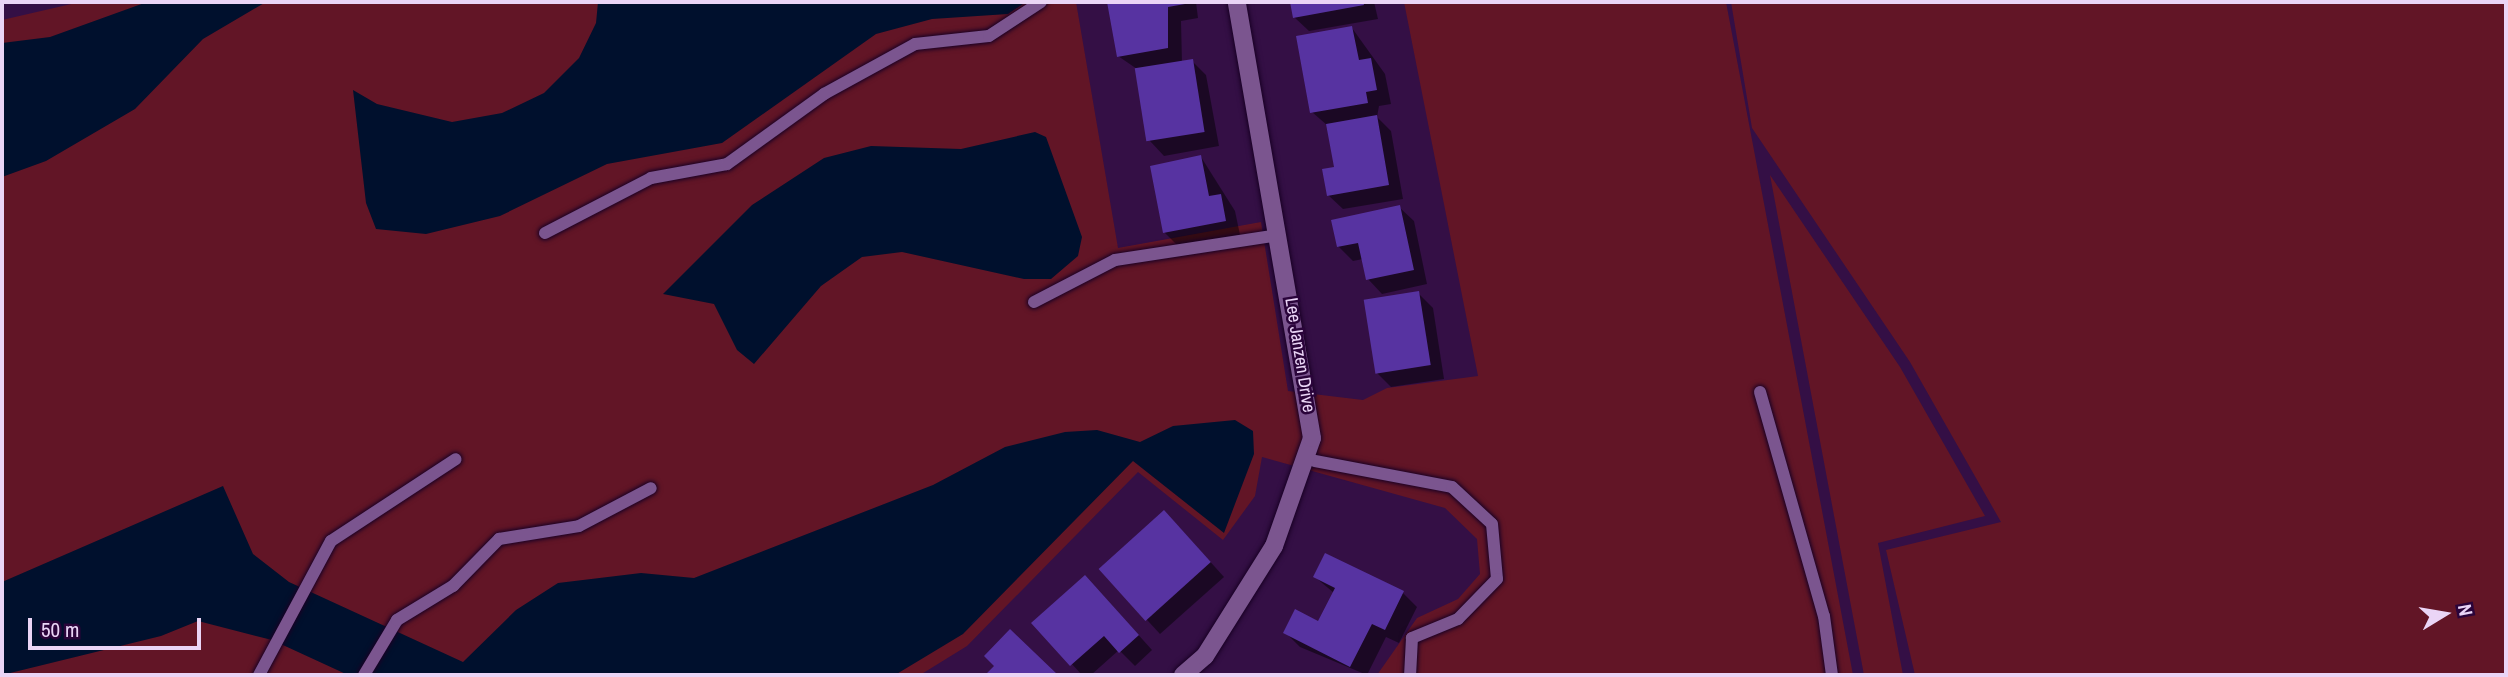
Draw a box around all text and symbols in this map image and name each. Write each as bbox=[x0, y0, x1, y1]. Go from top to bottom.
street label: Lee Janzen Drive bbox=[1280, 296, 1320, 414]
north arrow bbox=[2410, 579, 2480, 649]
text: N bbox=[2452, 602, 2479, 618]
scale bar bbox=[32, 604, 205, 648]
text: 50 m bbox=[41, 615, 79, 644]

